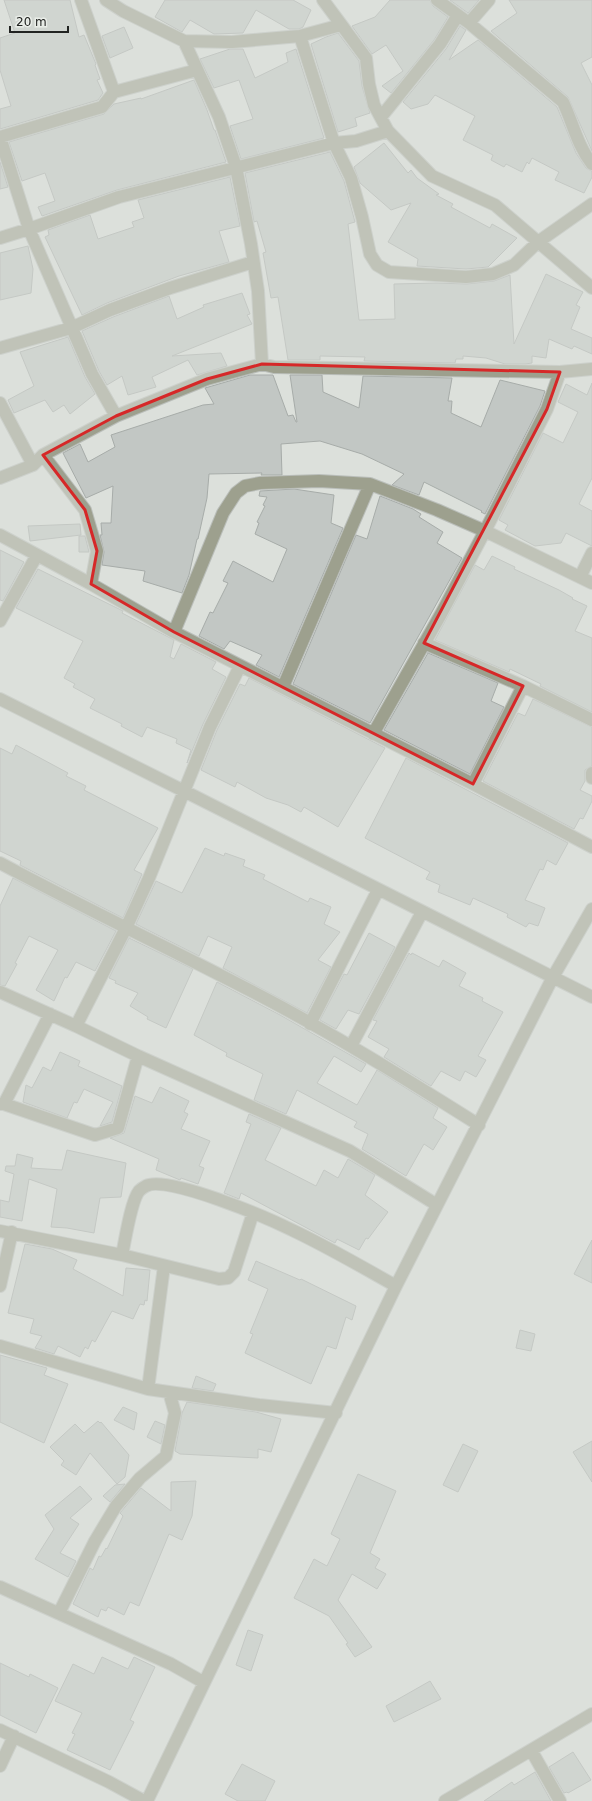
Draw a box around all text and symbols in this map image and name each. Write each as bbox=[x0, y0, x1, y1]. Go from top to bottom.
scale bar bbox=[10, 8, 68, 34]
text: 20 m bbox=[16, 15, 47, 29]

